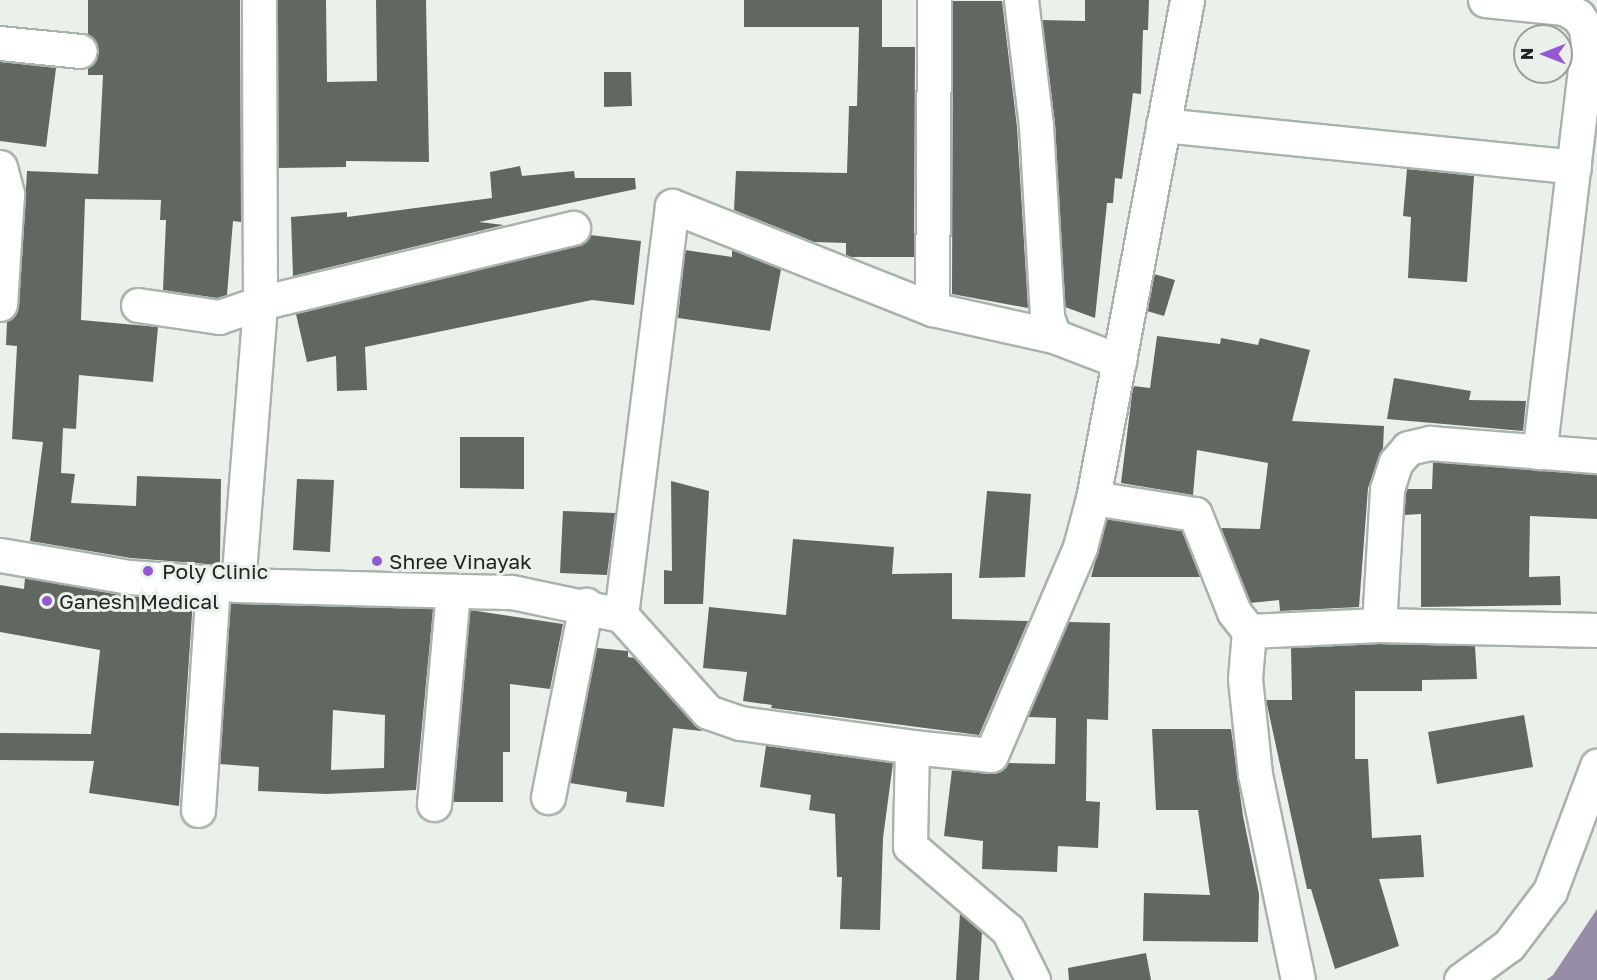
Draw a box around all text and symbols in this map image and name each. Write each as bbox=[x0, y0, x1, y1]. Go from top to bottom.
north arrow bbox=[1513, 24, 1573, 84]
text: N bbox=[1517, 48, 1537, 60]
place label: Shree Vinayak bbox=[389, 548, 532, 574]
marker: Shree Vinayak bbox=[370, 554, 384, 568]
place label: Poly Clinic bbox=[162, 558, 268, 584]
marker: Poly Clinic bbox=[139, 562, 157, 580]
place label: Ganesh Medical bbox=[59, 588, 219, 614]
marker: Ganesh Medical bbox=[40, 594, 54, 608]

